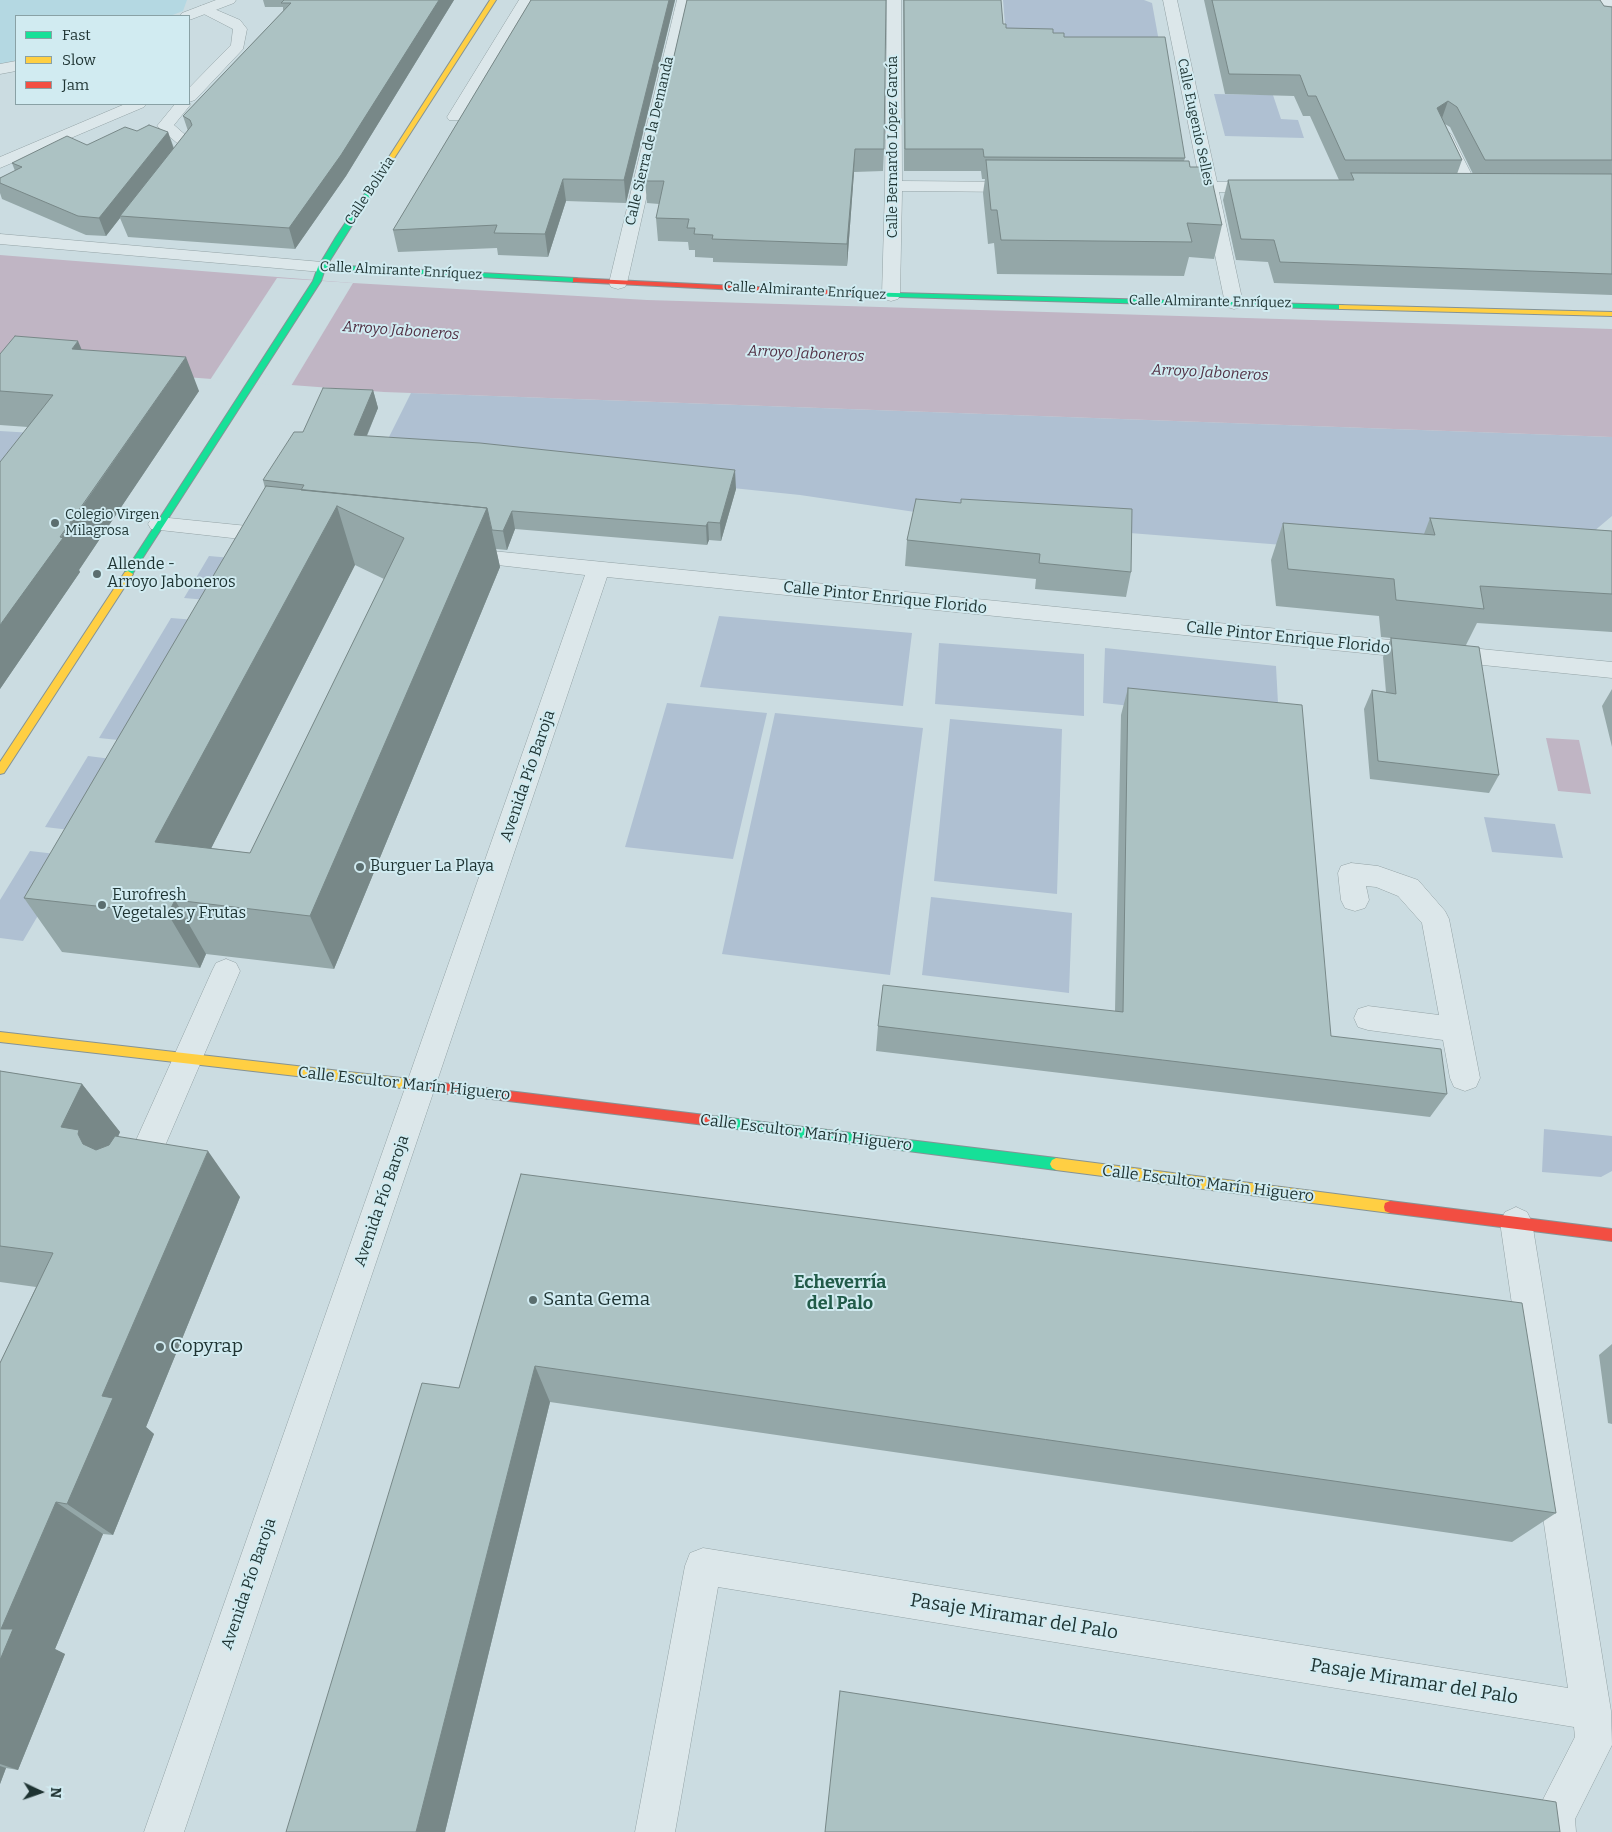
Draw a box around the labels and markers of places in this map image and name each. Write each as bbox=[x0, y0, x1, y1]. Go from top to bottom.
place label: Colegio Virgen Milagrosa bbox=[65, 507, 159, 540]
marker: Colegio Virgen Milagrosa bbox=[49, 517, 61, 529]
place label: Allende - Arroyo Jaboneros bbox=[107, 555, 236, 593]
marker: Allende - Arroyo Jaboneros bbox=[91, 568, 103, 580]
place label: Burguer La Playa bbox=[370, 857, 494, 877]
marker: Burguer La Playa bbox=[354, 861, 366, 873]
place label: Eurofresh Vegetales y Frutas bbox=[112, 886, 246, 924]
marker: Eurofresh Vegetales y Frutas bbox=[96, 899, 108, 911]
place label: Santa Gema bbox=[543, 1289, 650, 1311]
marker: Santa Gema bbox=[527, 1294, 539, 1306]
place label: Copyrap bbox=[170, 1336, 243, 1358]
marker: Copyrap bbox=[154, 1341, 166, 1353]

